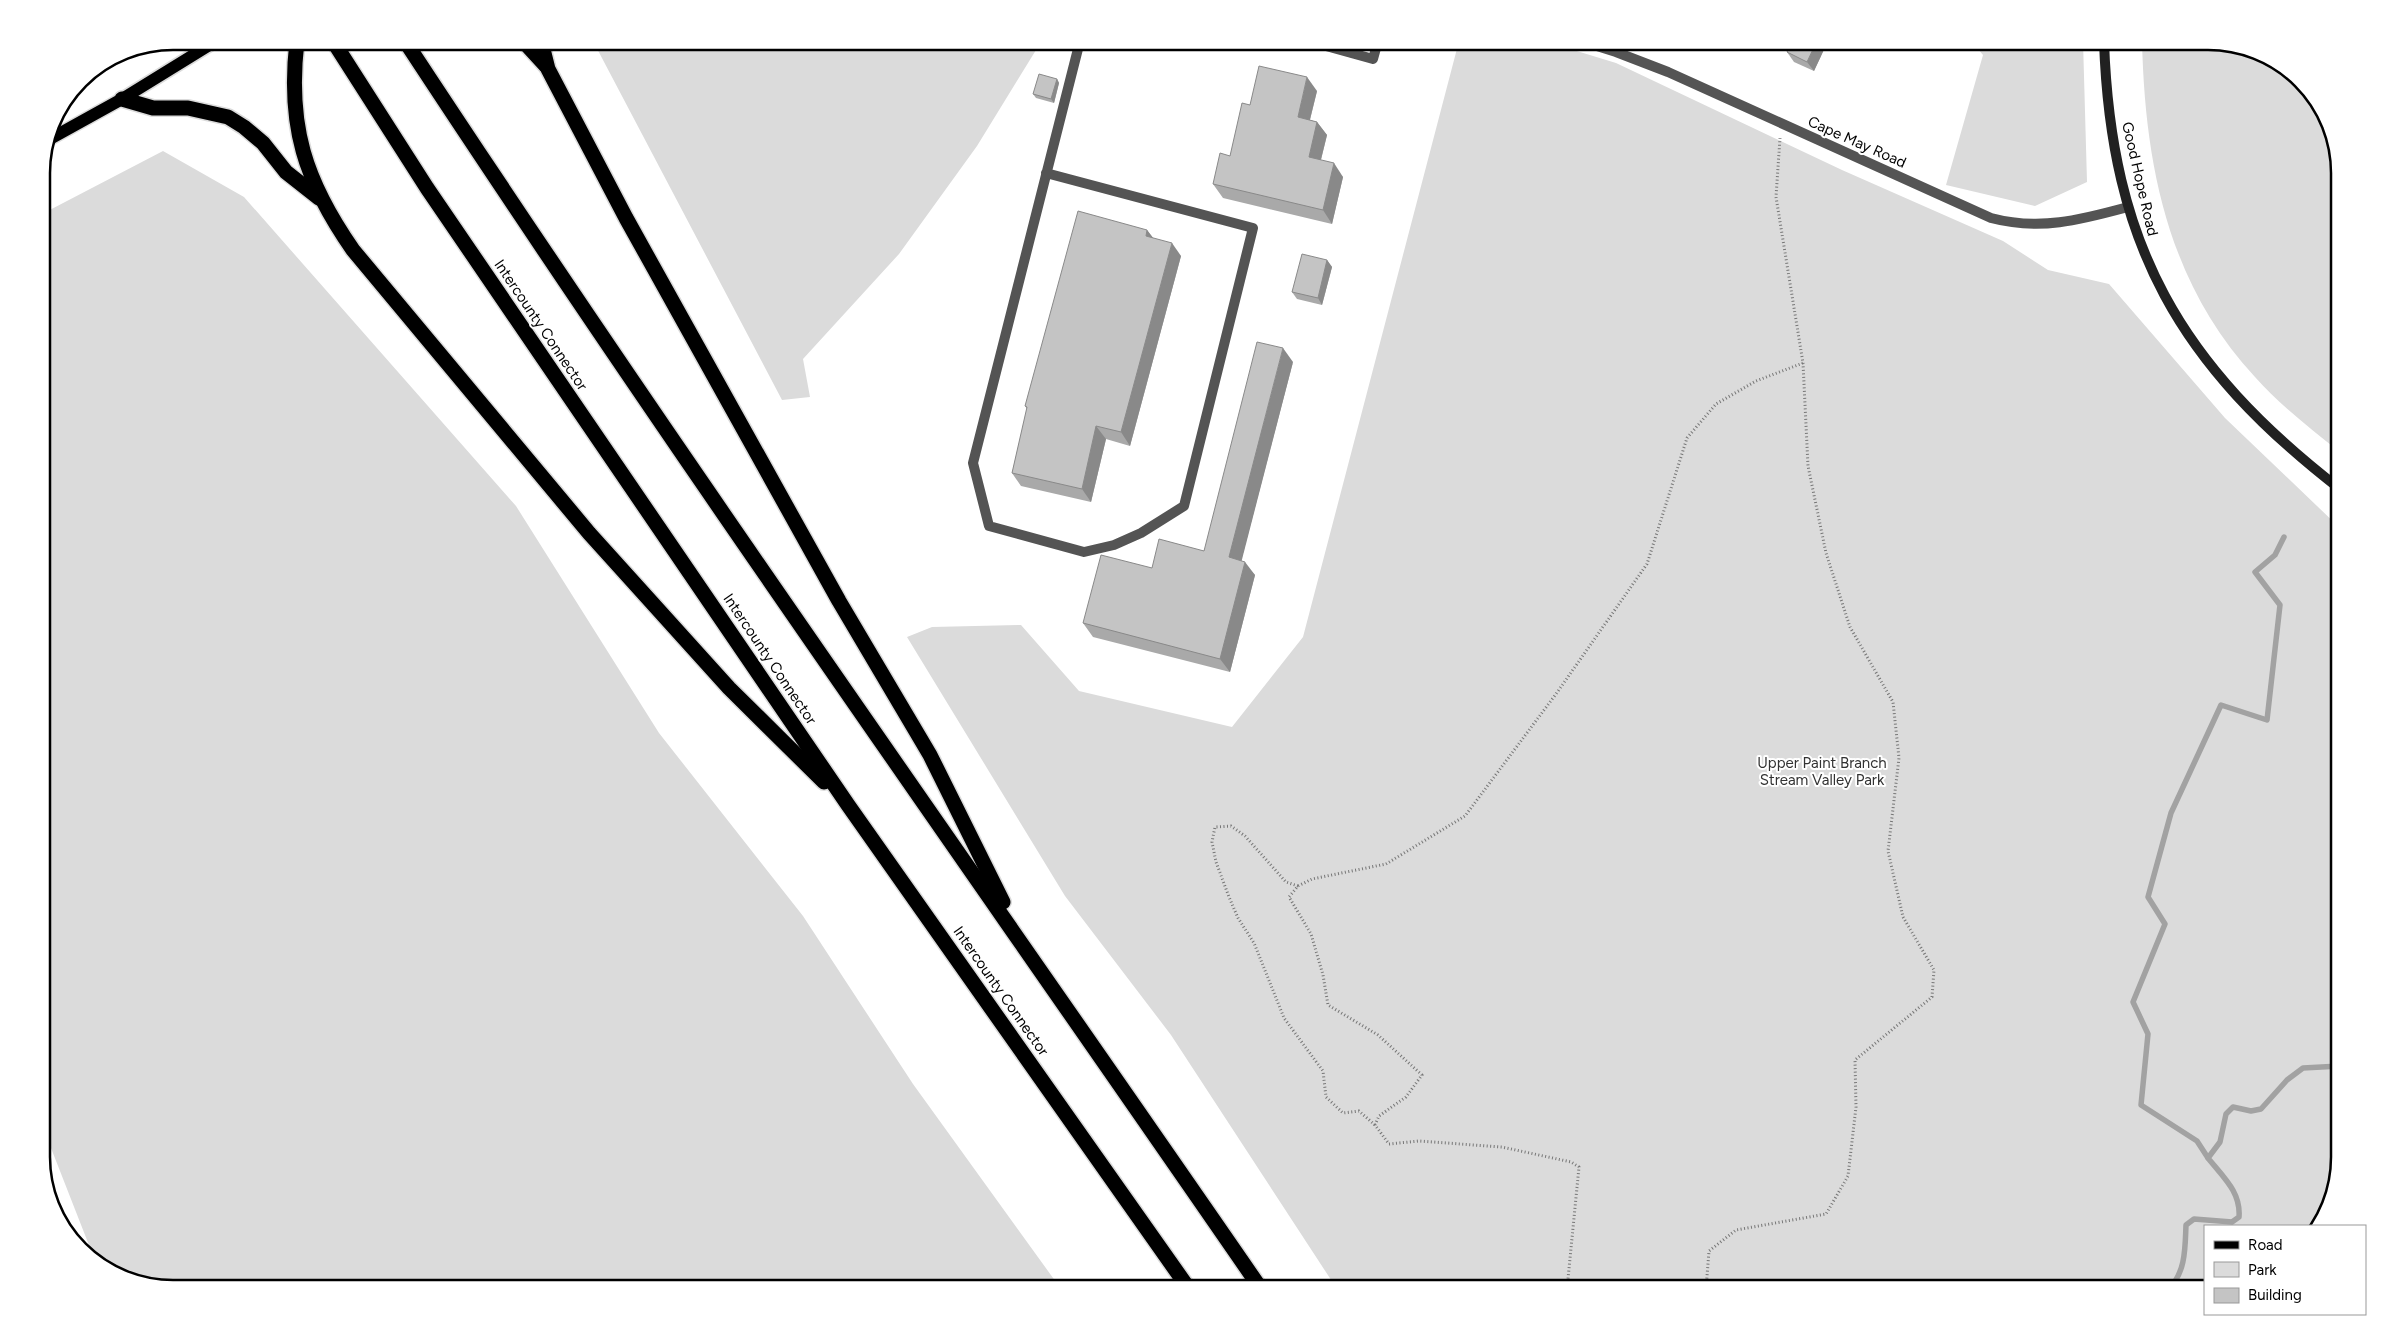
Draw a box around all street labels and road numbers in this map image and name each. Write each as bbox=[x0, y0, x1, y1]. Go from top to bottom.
street label: Cape May Road bbox=[1805, 112, 1909, 172]
street label: Good Hope Road bbox=[2118, 120, 2162, 238]
street label: Intercounty Connector bbox=[490, 256, 592, 394]
street label: Intercounty Connector bbox=[719, 590, 821, 728]
street label: Intercounty Connector bbox=[949, 923, 1053, 1059]

